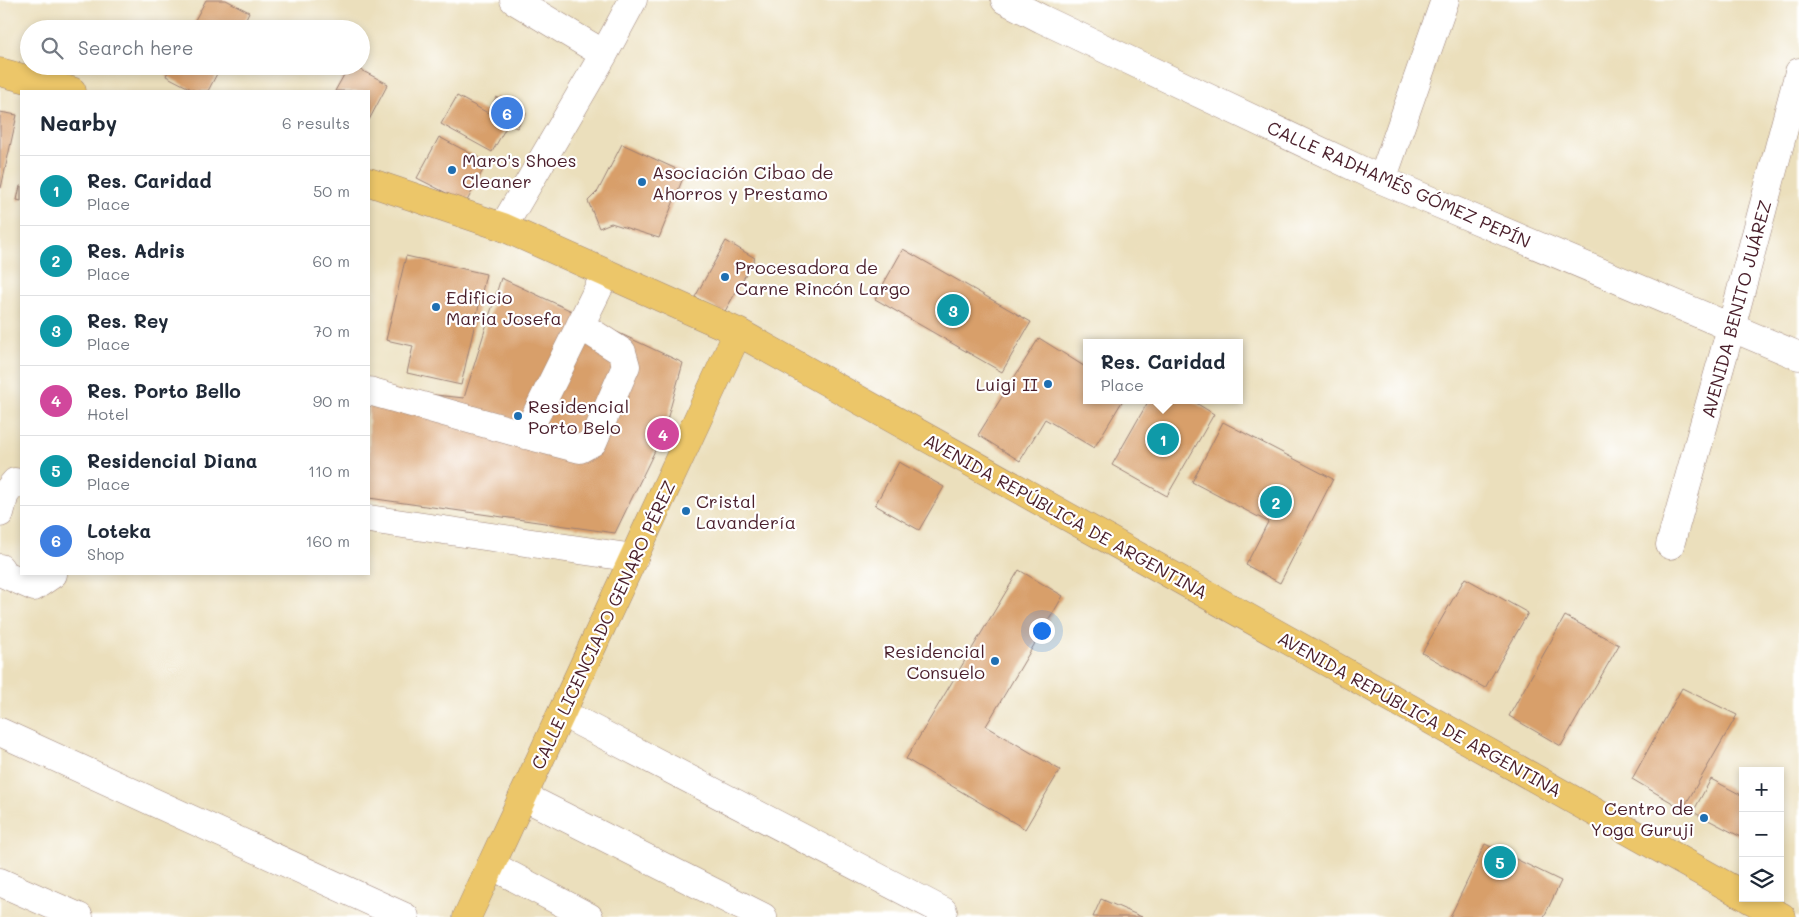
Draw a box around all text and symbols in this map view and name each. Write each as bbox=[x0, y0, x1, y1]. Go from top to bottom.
search box bbox=[20, 20, 370, 75]
icon: search bbox=[38, 34, 66, 62]
text: Search here bbox=[78, 35, 194, 60]
pin: 6 bbox=[491, 94, 523, 132]
text: Nearby bbox=[40, 109, 117, 136]
text: 6 results bbox=[282, 112, 350, 133]
street label: CALLE RADHAMÉS GÓMEZ PEPÍN bbox=[1263, 115, 1535, 253]
place label: Maro's Shoes Cleaner bbox=[462, 148, 577, 193]
place label: Asociación Cibao de Ahorros y Prestamo bbox=[652, 160, 834, 205]
marker: Maro's Shoes Cleaner bbox=[446, 164, 458, 176]
text: Res. Caridad bbox=[87, 168, 212, 193]
marker: Asociación Cibao de Ahorros y Prestamo bbox=[636, 176, 648, 188]
text: 1 bbox=[52, 180, 60, 201]
text: 50 m bbox=[313, 180, 350, 201]
text: Place bbox=[87, 193, 130, 214]
street label: AVENIDA BENITO JUÁREZ bbox=[1695, 198, 1777, 420]
text: Res. Adris bbox=[87, 238, 185, 263]
text: 2 bbox=[52, 250, 60, 271]
text: 60 m bbox=[313, 250, 350, 271]
place label: Procesadora de Carne Rincón Largo bbox=[735, 255, 910, 300]
text: Place bbox=[87, 263, 130, 284]
marker: Procesadora de Carne Rincón Largo bbox=[719, 271, 731, 283]
place label: Edificio Maria Josefa bbox=[446, 285, 562, 330]
pin: 3 bbox=[937, 291, 969, 329]
marker: Edificio Maria Josefa bbox=[430, 301, 442, 313]
text: Res. Rey bbox=[87, 308, 169, 333]
text: 3 bbox=[51, 320, 61, 341]
text: 70 m bbox=[313, 320, 350, 341]
text: Place bbox=[87, 333, 130, 354]
popup bbox=[1083, 339, 1243, 404]
text: Res. Caridad bbox=[1101, 349, 1225, 374]
place label: Luigi II bbox=[976, 372, 1038, 396]
text: Place bbox=[1101, 374, 1144, 395]
text: Res. Porto Bello bbox=[87, 378, 241, 403]
marker: Luigi II bbox=[1042, 378, 1054, 390]
text: 4 bbox=[51, 390, 61, 411]
text: 90 m bbox=[313, 390, 350, 411]
place label: Residencial Porto Belo bbox=[528, 394, 629, 439]
text: Hotel bbox=[87, 403, 129, 424]
marker: Residencial Porto Belo bbox=[512, 410, 524, 422]
pin: 4 bbox=[647, 415, 679, 453]
pin: 1 bbox=[1147, 420, 1179, 458]
street label: AVENIDA REPÚBLICA DE ARGENTINA bbox=[920, 428, 1212, 604]
text: Residencial Diana bbox=[87, 448, 257, 473]
text: 5 bbox=[51, 460, 61, 481]
text: 110 m bbox=[308, 460, 350, 481]
text: Place bbox=[87, 473, 130, 494]
street label: CALLE LICENCIADO GENARO PÉREZ bbox=[525, 477, 681, 773]
pin: 2 bbox=[1260, 483, 1292, 521]
place label: Cristal Lavandería bbox=[696, 489, 796, 534]
marker: Cristal Lavandería bbox=[680, 505, 692, 517]
text: Loteka bbox=[87, 518, 151, 543]
text: 6 bbox=[51, 530, 61, 551]
text: 160 m bbox=[305, 530, 350, 551]
text: Shop bbox=[87, 543, 124, 564]
your location bbox=[1029, 618, 1055, 644]
street label: AVENIDA REPÚBLICA DE ARGENTINA bbox=[1274, 626, 1566, 802]
place label: Residencial Consuelo bbox=[884, 639, 985, 684]
marker: Residencial Consuelo bbox=[989, 655, 1001, 667]
map controls bbox=[1739, 767, 1784, 902]
button: + bbox=[1739, 767, 1784, 812]
place label: Centro de Yoga Guruji bbox=[1591, 796, 1694, 841]
marker: Centro de Yoga Guruji bbox=[1698, 812, 1710, 824]
button: − bbox=[1739, 812, 1784, 857]
pin: 5 bbox=[1484, 843, 1516, 881]
button: layers bbox=[1739, 857, 1784, 902]

